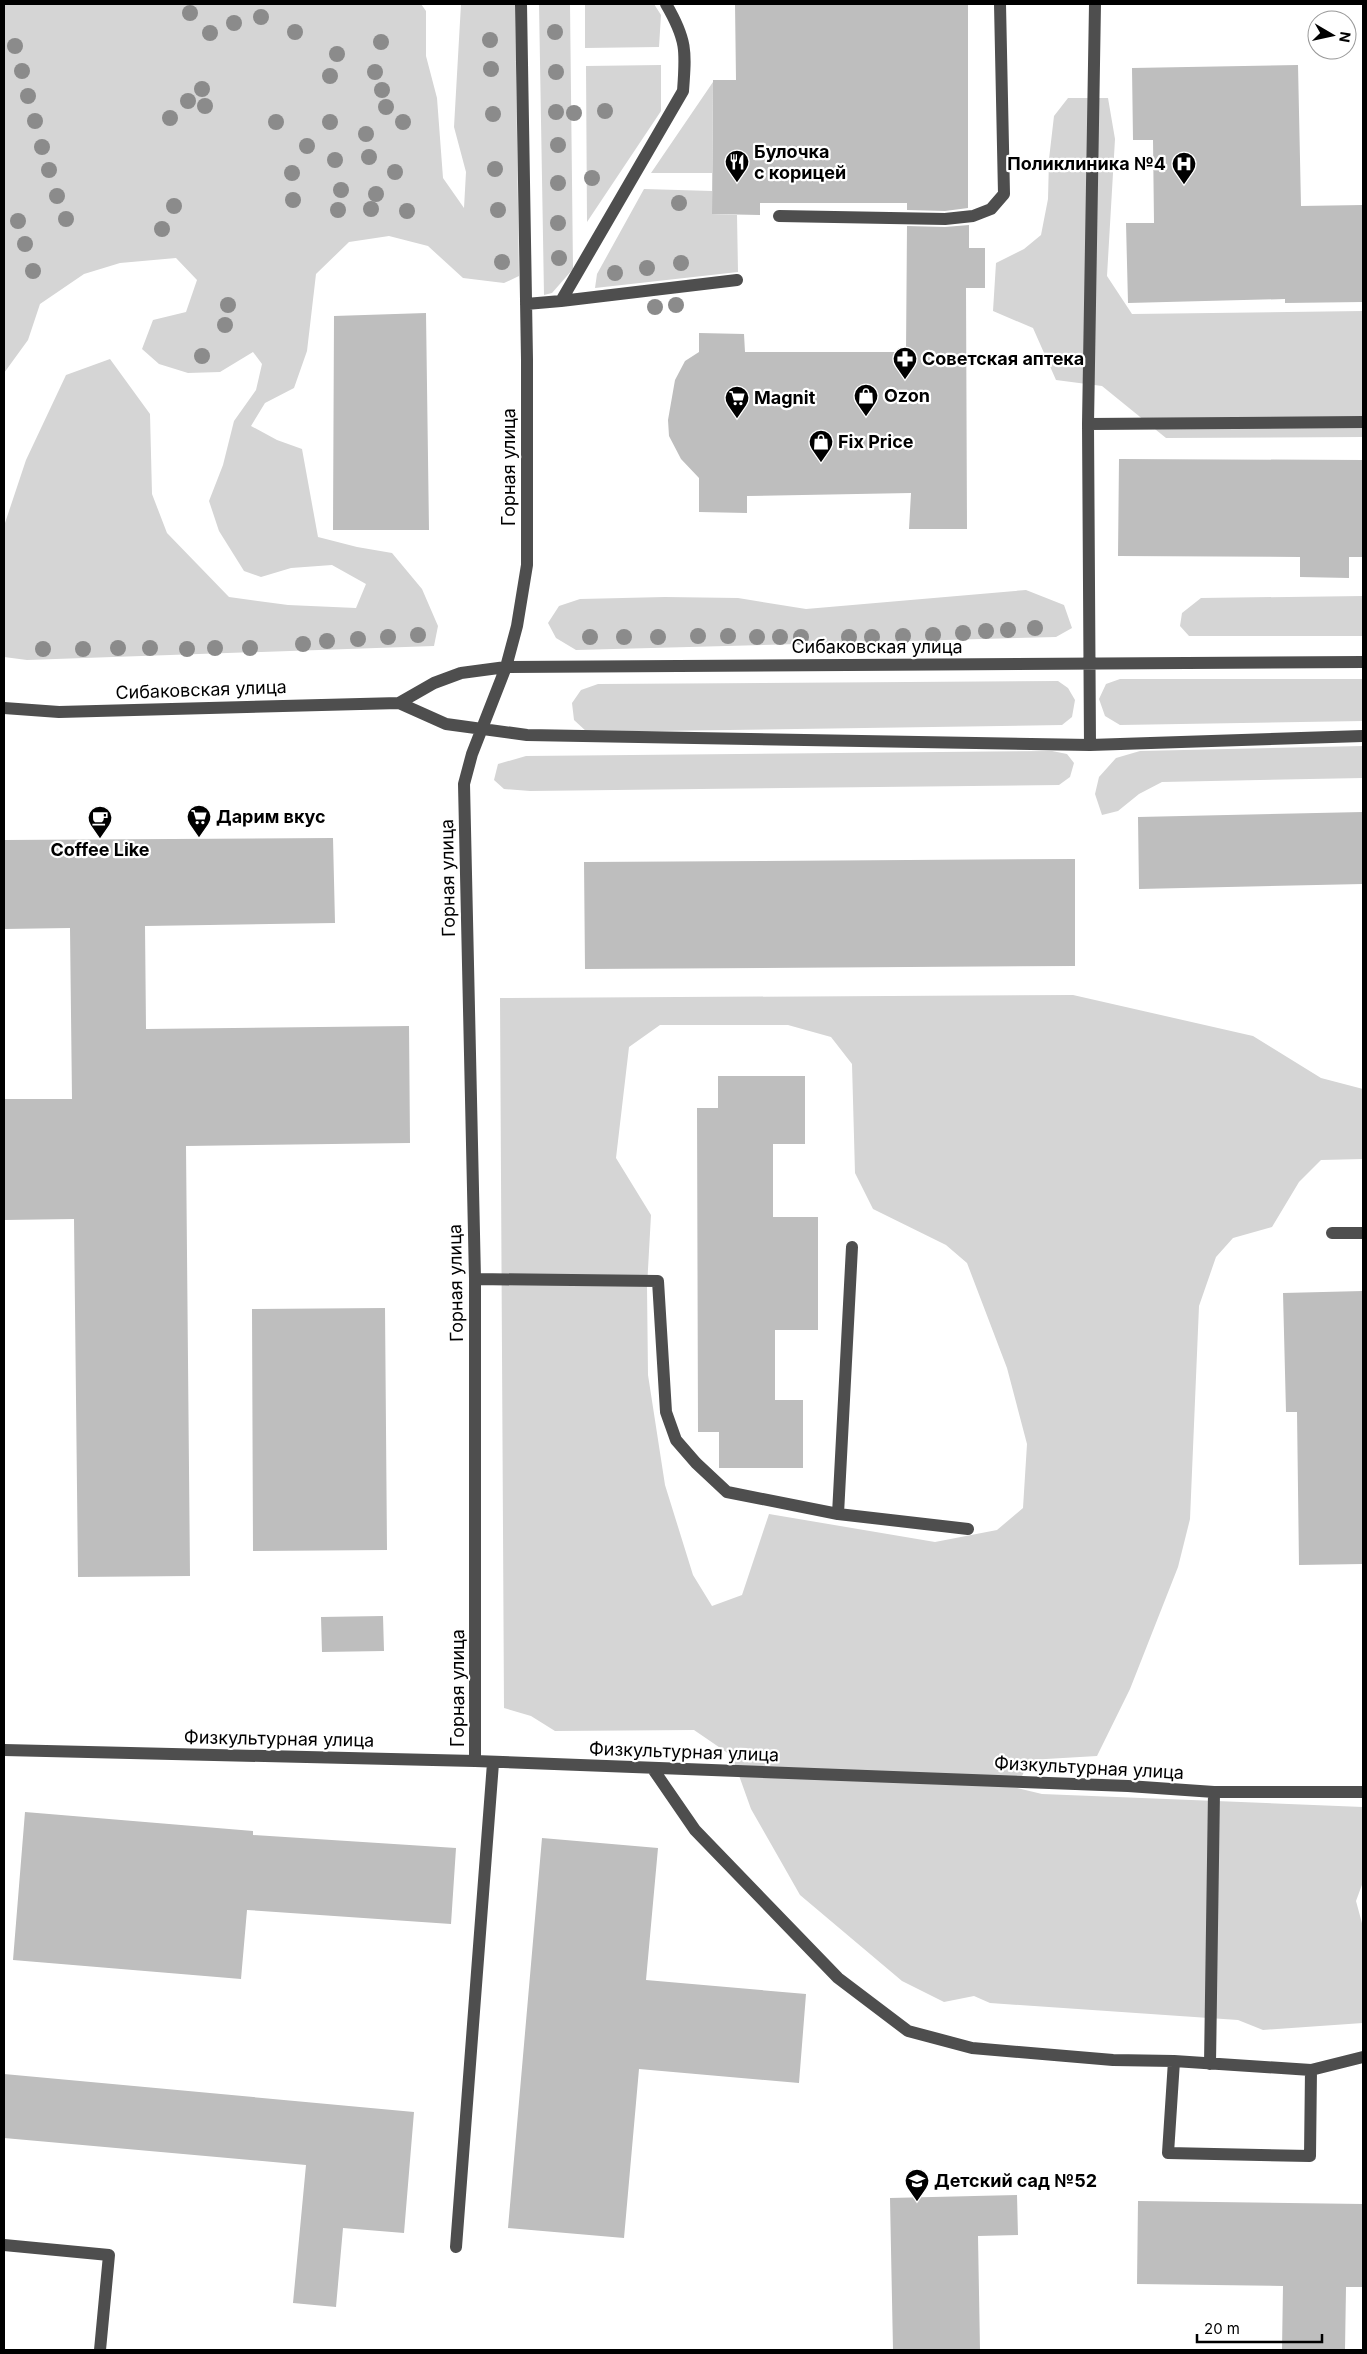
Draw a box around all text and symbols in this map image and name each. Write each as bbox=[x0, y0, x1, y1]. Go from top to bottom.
north arrow bbox=[1307, 10, 1357, 60]
text: N bbox=[1336, 31, 1355, 44]
place label: Булочка с корицей bbox=[754, 141, 846, 183]
restaurant icon: Булочка с корицей bbox=[724, 149, 750, 183]
hospital icon: Поликлиника №4 bbox=[1171, 151, 1197, 185]
place label: Поликлиника №4 bbox=[1007, 153, 1166, 174]
pharmacy icon: Советская аптека bbox=[892, 346, 918, 380]
place label: Советская аптека bbox=[922, 348, 1084, 369]
shop icon: Ozon bbox=[853, 383, 879, 417]
supermarket icon: Magnit bbox=[724, 385, 750, 419]
place label: Ozon bbox=[884, 385, 930, 406]
place label: Magnit bbox=[754, 387, 816, 408]
street label: Горная улица bbox=[498, 408, 519, 526]
shop icon: Fix Price bbox=[808, 429, 834, 463]
place label: Fix Price bbox=[838, 431, 914, 452]
street label: Сибаковская улица bbox=[791, 636, 963, 657]
street label: Сибаковская улица bbox=[115, 676, 287, 703]
supermarket icon: Дарим вкус bbox=[186, 804, 212, 838]
cafe icon: Coffee Like bbox=[87, 805, 113, 839]
place label: Дарим вкус bbox=[216, 806, 326, 827]
street label: Горная улица bbox=[436, 819, 459, 937]
place label: Coffee Like bbox=[50, 839, 150, 860]
street label: Горная улица bbox=[444, 1224, 467, 1342]
street label: Горная улица bbox=[447, 1629, 468, 1747]
street label: Физкультурная улица bbox=[184, 1726, 374, 1751]
street label: Физкультурная улица bbox=[589, 1738, 779, 1765]
street label: Физкультурная улица bbox=[993, 1752, 1185, 1783]
school or university icon: Детский сад №52 bbox=[904, 2168, 930, 2202]
place label: Детский сад №52 bbox=[934, 2170, 1097, 2191]
scale bar bbox=[1197, 2312, 1322, 2344]
text: 20 m bbox=[1204, 2319, 1240, 2338]

